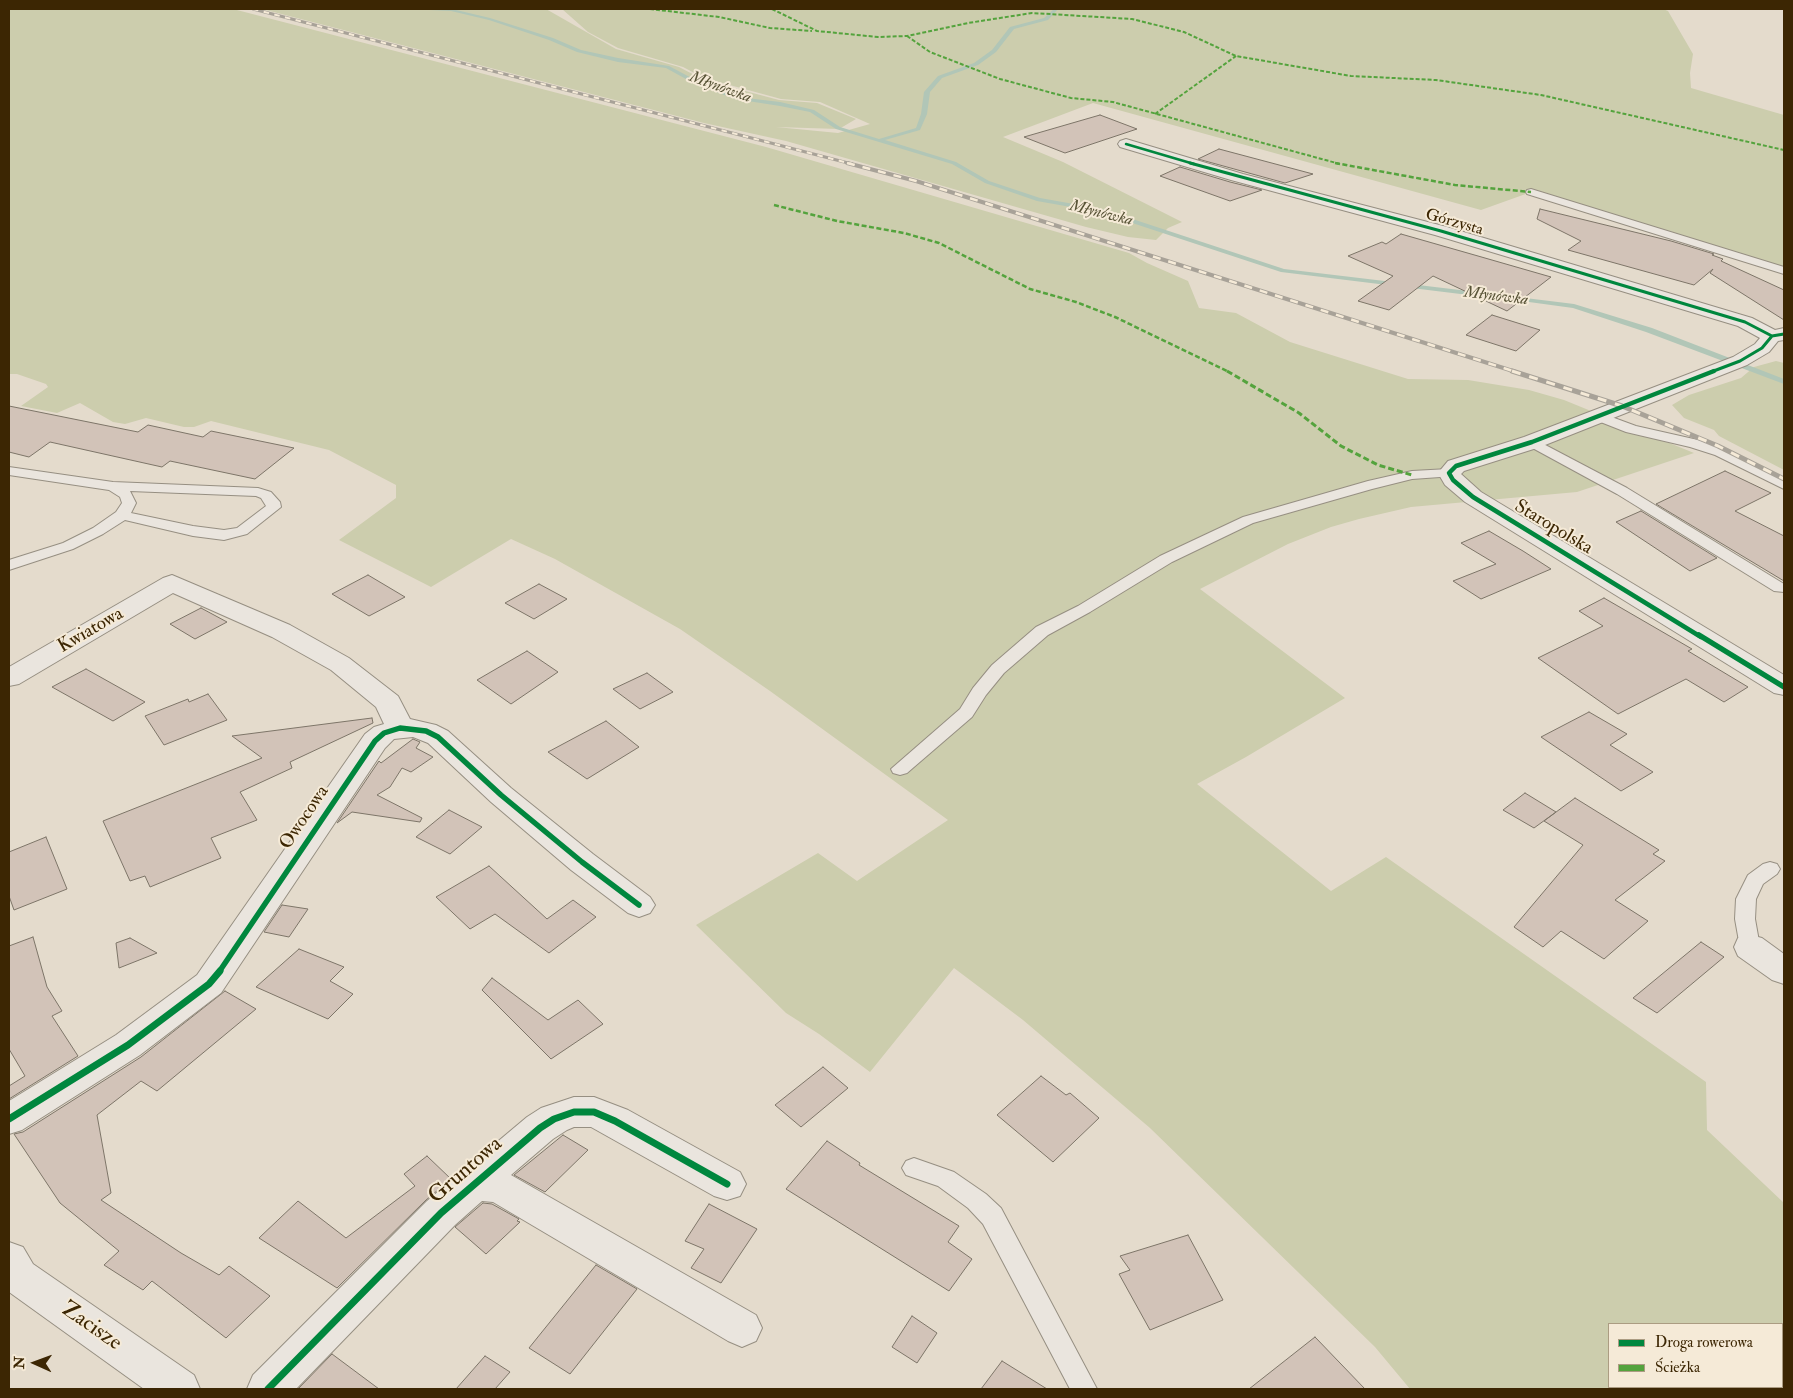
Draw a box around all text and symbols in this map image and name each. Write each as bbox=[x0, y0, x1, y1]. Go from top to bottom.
water label: Młynówka bbox=[686, 68, 754, 108]
water label: Młynówka bbox=[1067, 197, 1135, 231]
street label: Górzysta bbox=[1423, 206, 1485, 240]
water label: Młynówka bbox=[1463, 284, 1529, 310]
street label: Staropolska bbox=[1510, 496, 1596, 560]
street label: Kwiatowa bbox=[54, 603, 128, 659]
street label: Owocowa bbox=[275, 782, 335, 854]
street label: Gruntowa bbox=[424, 1132, 508, 1210]
street label: Zacisze bbox=[56, 1297, 126, 1357]
legend bbox=[1608, 1323, 1783, 1388]
text: Droga rowerowa bbox=[1655, 1333, 1753, 1352]
north arrow bbox=[10, 1338, 60, 1388]
text: N bbox=[11, 1356, 28, 1369]
text: Ścieżka bbox=[1655, 1358, 1700, 1377]

